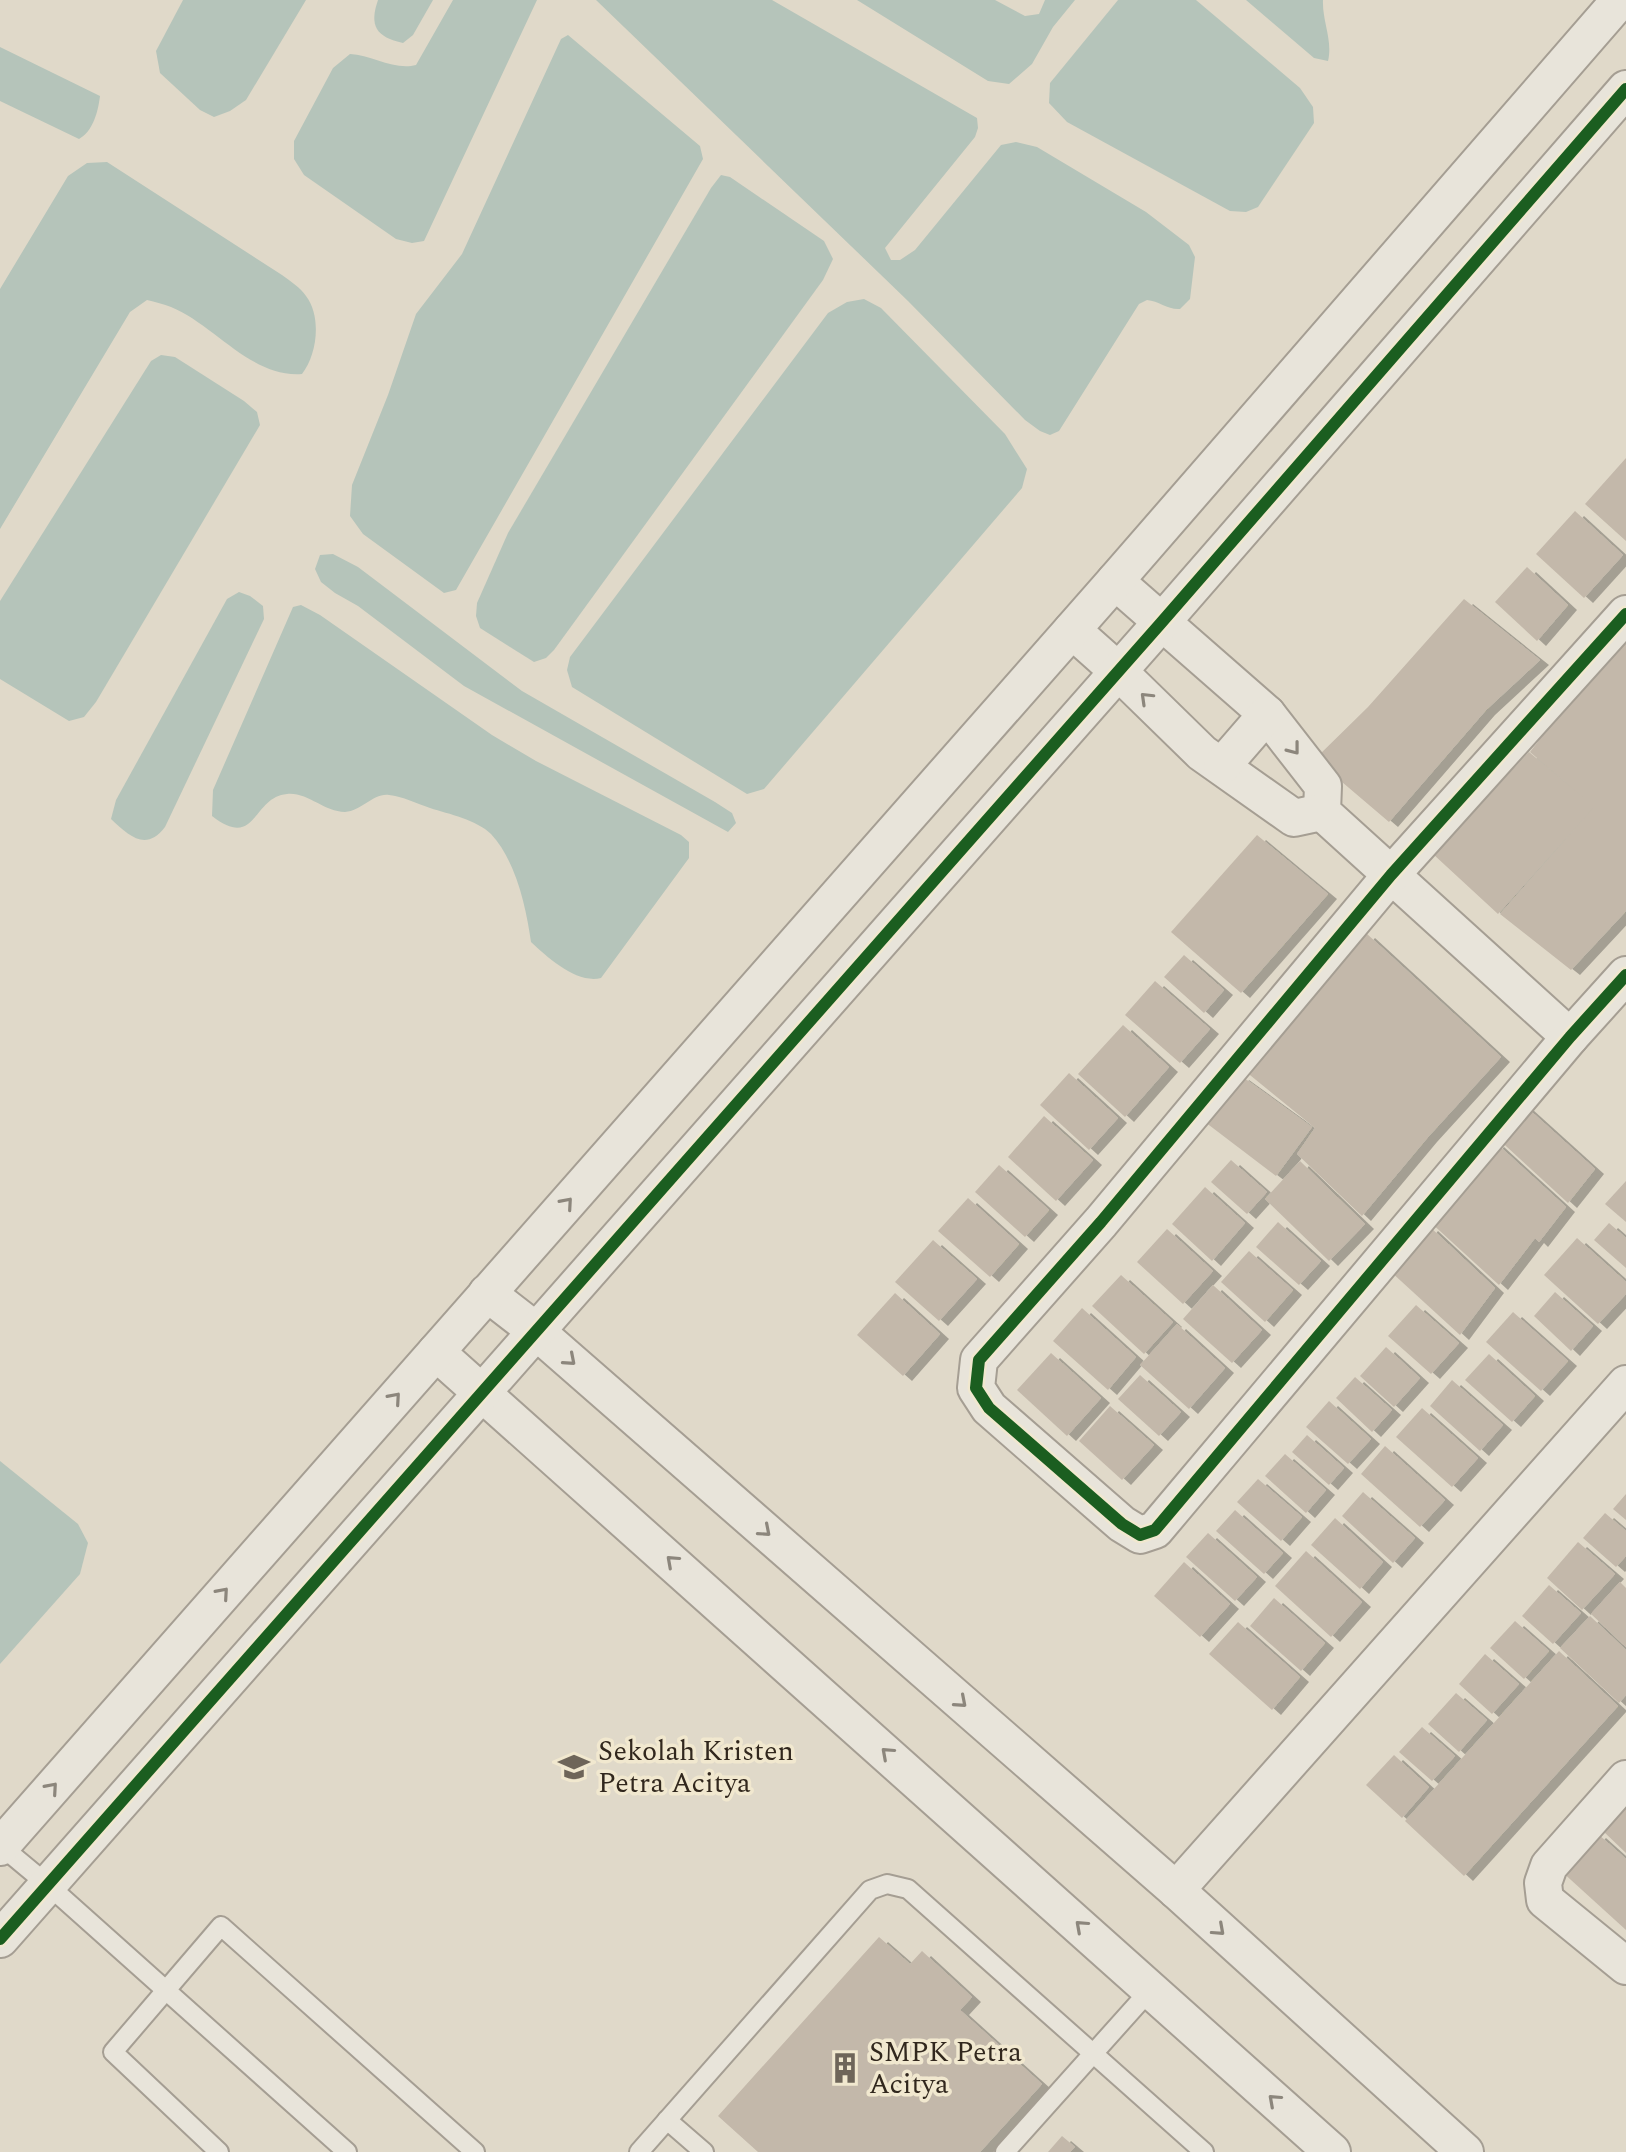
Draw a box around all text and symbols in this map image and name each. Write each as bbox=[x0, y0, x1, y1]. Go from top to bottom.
one-way arrow bbox=[1141, 693, 1155, 708]
one-way arrow bbox=[1285, 740, 1299, 755]
one-way arrow bbox=[557, 1197, 572, 1212]
one-way arrow bbox=[560, 1350, 575, 1364]
one-way arrow bbox=[386, 1392, 400, 1407]
one-way arrow bbox=[756, 1521, 771, 1536]
one-way arrow bbox=[667, 1556, 681, 1571]
one-way arrow bbox=[214, 1588, 228, 1603]
one-way arrow bbox=[952, 1692, 966, 1707]
place label: Sekolah Kristen Petra Acitya bbox=[598, 1730, 794, 1805]
one-way arrow bbox=[881, 1749, 896, 1763]
school or university icon: Sekolah Kristen Petra Acitya bbox=[557, 1750, 591, 1784]
one-way arrow bbox=[42, 1783, 56, 1798]
one-way arrow bbox=[1210, 1920, 1225, 1934]
one-way arrow bbox=[1075, 1922, 1090, 1936]
place label: SMPK Petra Acitya bbox=[869, 2031, 1022, 2106]
building icon: SMPK Petra Acitya bbox=[828, 2051, 862, 2085]
one-way arrow bbox=[1269, 2095, 1284, 2110]

